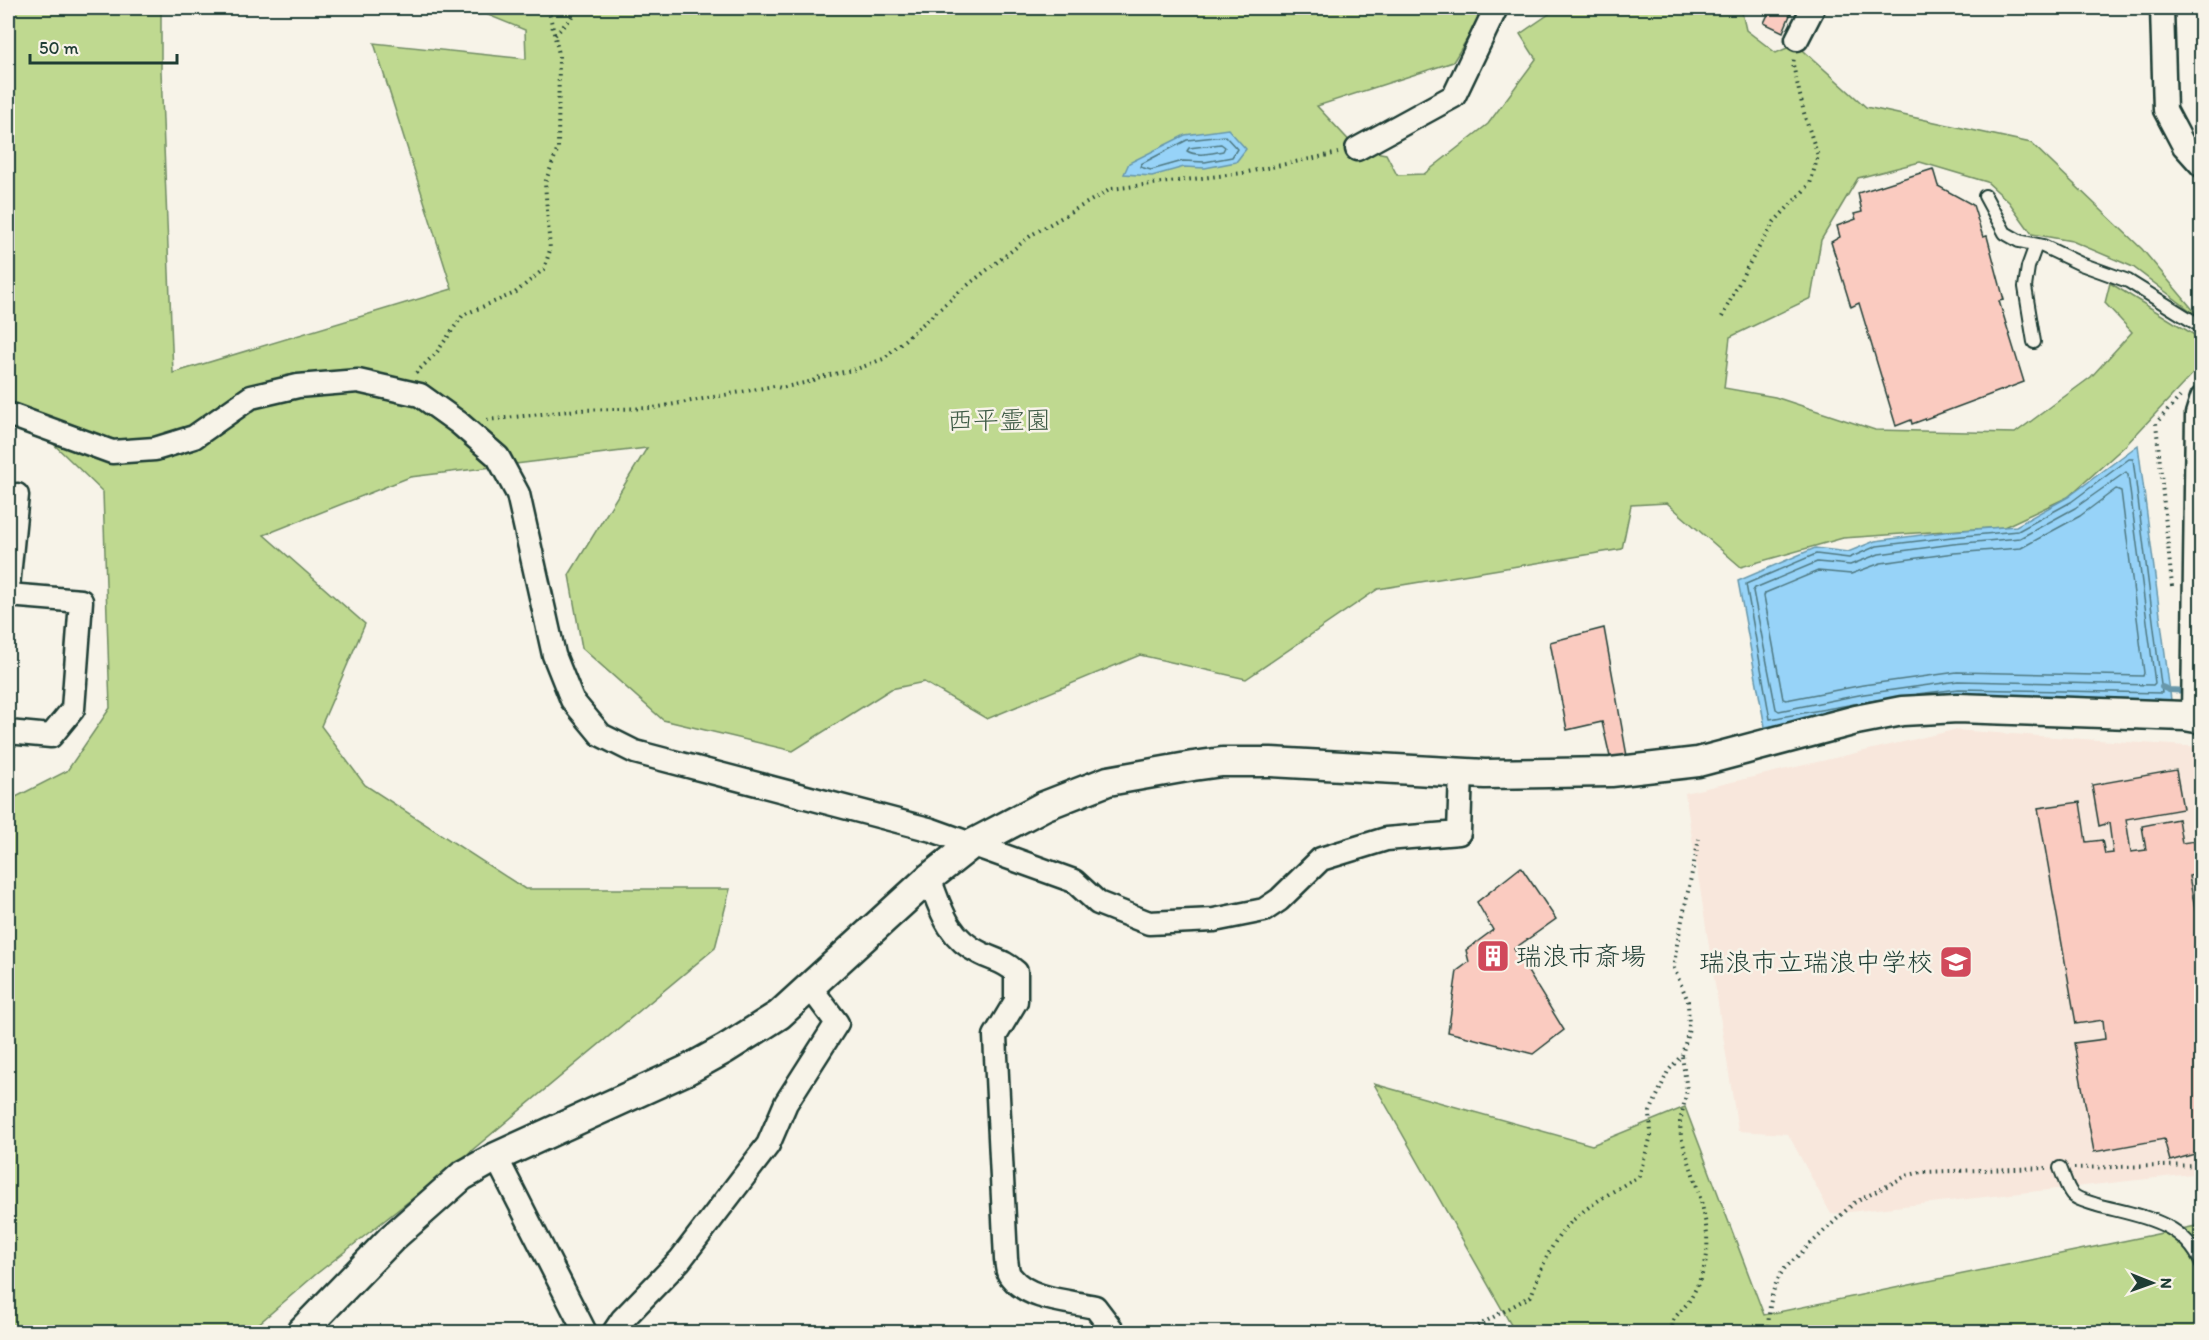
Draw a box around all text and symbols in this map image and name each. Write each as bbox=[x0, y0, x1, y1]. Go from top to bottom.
scale bar bbox=[30, 27, 177, 65]
text: 50 m bbox=[39, 37, 79, 59]
park label: 西平霊園 bbox=[947, 404, 1051, 436]
building icon: 瑞浪市斎場 bbox=[1475, 938, 1511, 974]
place label: 瑞浪市斎場 bbox=[1516, 940, 1646, 972]
school or university icon: 瑞浪市立瑞浪中学校 bbox=[1938, 944, 1974, 980]
place label: 瑞浪市立瑞浪中学校 bbox=[1699, 946, 1933, 978]
north arrow bbox=[2122, 1253, 2182, 1313]
text: N bbox=[2157, 1278, 2176, 1289]

